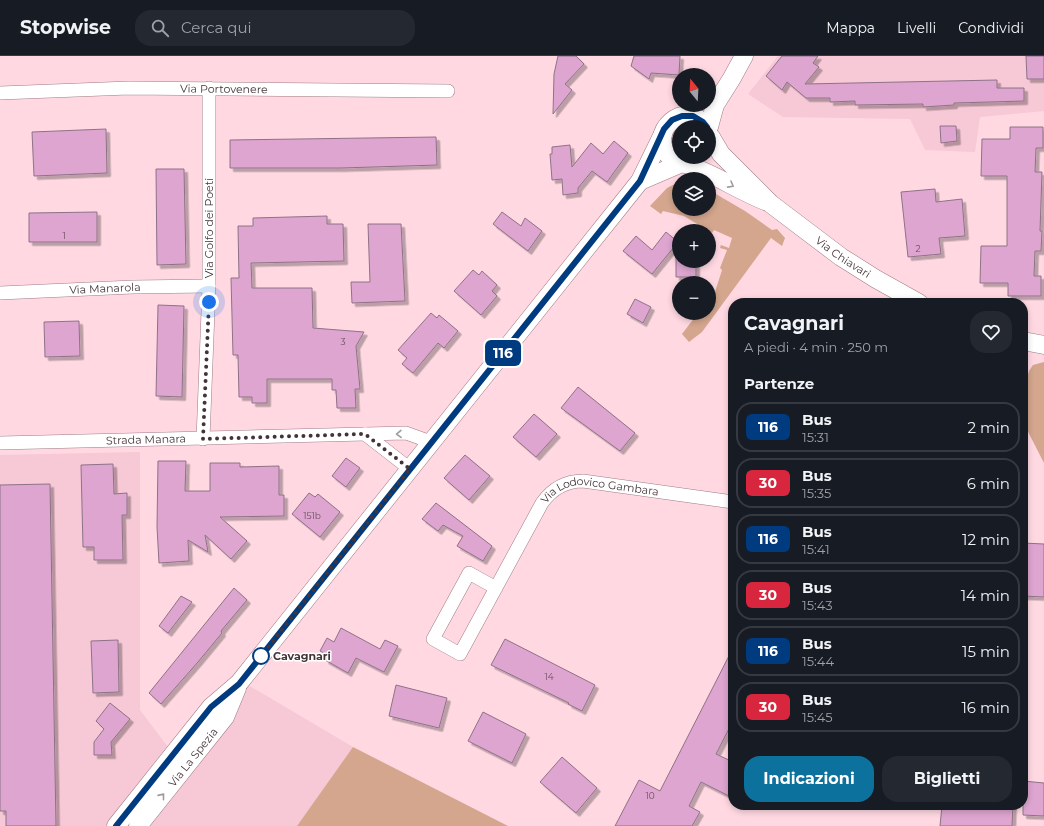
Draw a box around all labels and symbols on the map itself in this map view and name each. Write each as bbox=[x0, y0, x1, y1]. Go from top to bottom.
north arrow bbox=[672, 68, 716, 112]
street label: Via Portovenere bbox=[180, 81, 268, 96]
street label: Via Golfo dei Poeti bbox=[202, 178, 216, 278]
one-way arrow bbox=[727, 180, 734, 188]
house number: 1 bbox=[62, 230, 66, 241]
street label: Via Chiavari bbox=[813, 233, 873, 281]
house number: 2 bbox=[915, 243, 921, 254]
street label: Via Manarola bbox=[69, 280, 141, 297]
your location bbox=[199, 292, 219, 312]
house number: 3 bbox=[340, 336, 346, 347]
line badge: 116 bbox=[480, 340, 526, 366]
one-way arrow bbox=[396, 429, 402, 438]
street label: Strada Manara bbox=[106, 431, 186, 447]
street label: Via Lodovico Gambara bbox=[538, 474, 660, 506]
house number: 151b bbox=[303, 510, 321, 521]
marker: Cavagnari bbox=[252, 647, 270, 665]
place label: Cavagnari bbox=[273, 649, 331, 663]
house number: 14 bbox=[544, 671, 554, 682]
street label: Via La Spezia bbox=[165, 725, 221, 790]
house number: 10 bbox=[645, 790, 655, 801]
one-way arrow bbox=[157, 793, 164, 800]

